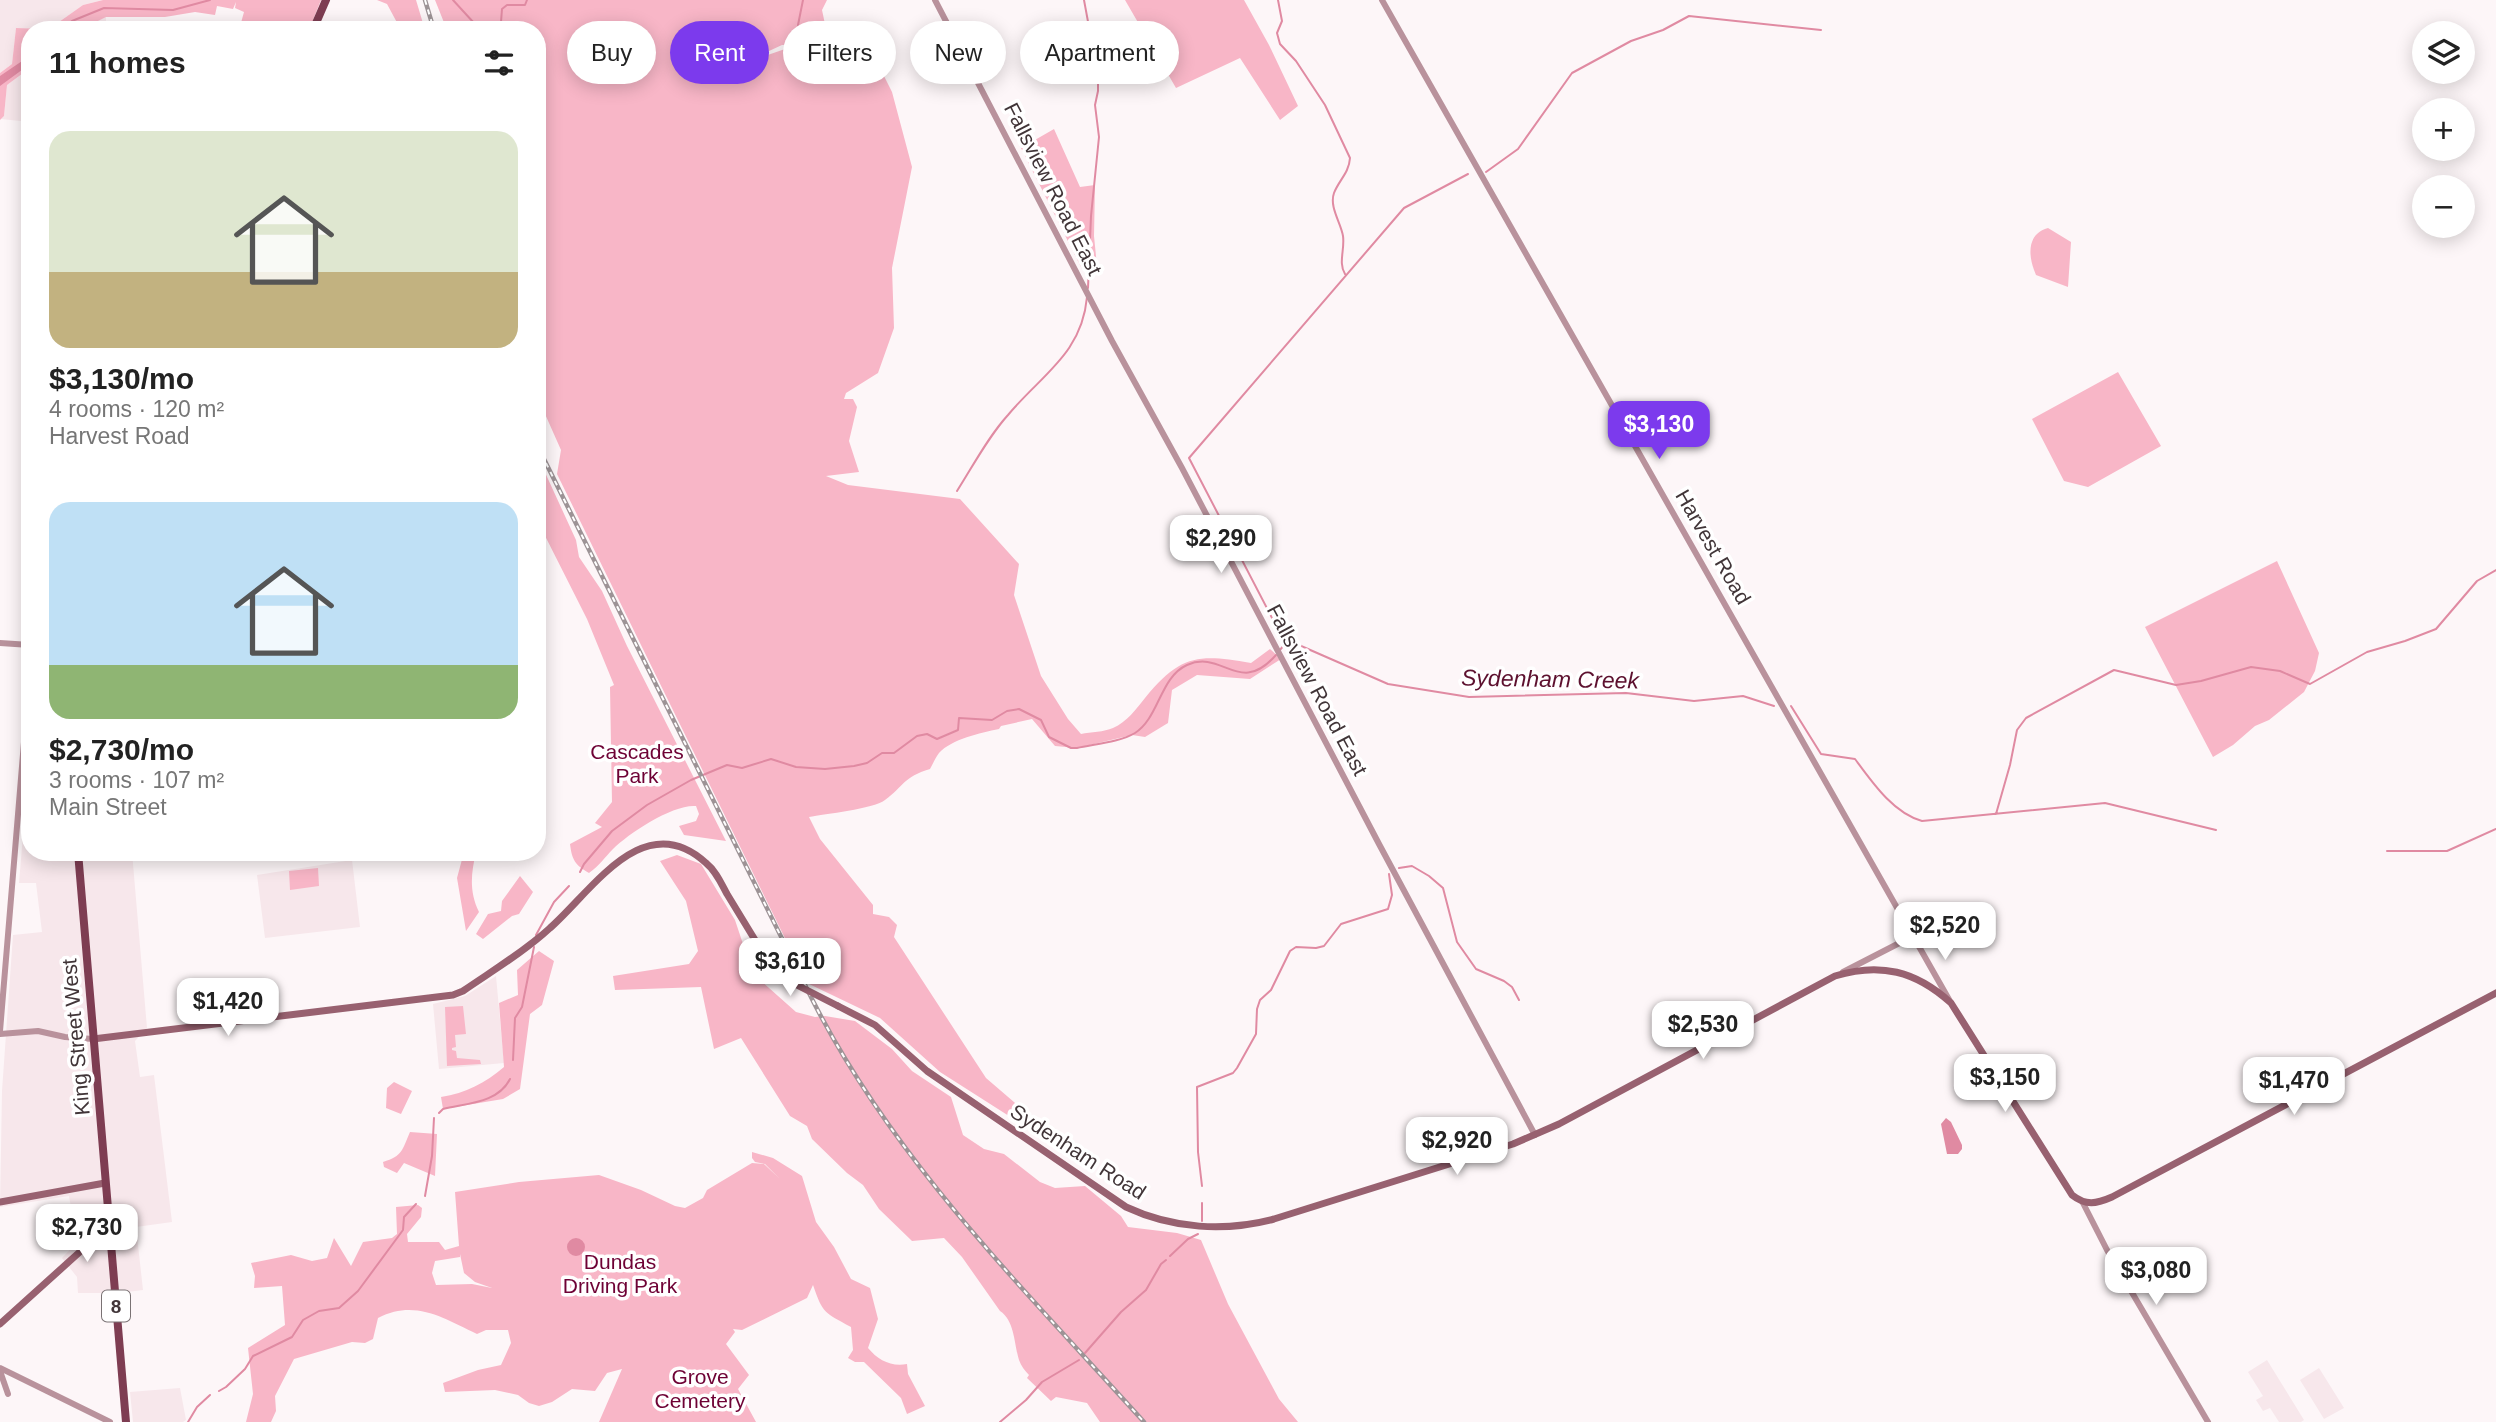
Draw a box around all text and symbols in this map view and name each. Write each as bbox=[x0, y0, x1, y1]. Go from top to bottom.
chip: Buy bbox=[567, 21, 656, 84]
chip: Rent bbox=[670, 21, 769, 84]
chip: Filters bbox=[783, 21, 896, 84]
chip: New bbox=[910, 21, 1006, 84]
chip: Apartment bbox=[1020, 21, 1179, 84]
map controls bbox=[2412, 21, 2475, 238]
button: layers bbox=[2412, 21, 2475, 84]
icon: filters bbox=[480, 44, 518, 82]
text: 11 homes bbox=[49, 46, 186, 79]
button: + bbox=[2412, 98, 2475, 161]
street label: Fallsview Road East bbox=[1000, 99, 1107, 279]
button: − bbox=[2412, 175, 2475, 238]
icon: home bbox=[221, 177, 347, 303]
text: $3,130/mo bbox=[49, 362, 194, 395]
text: 4 rooms · 120 m² bbox=[49, 396, 224, 422]
pin: $3,130 bbox=[1602, 402, 1716, 461]
text: $3,130 bbox=[1624, 411, 1694, 437]
text: Harvest Road bbox=[49, 423, 190, 449]
street label: Harvest Road bbox=[1671, 485, 1755, 608]
pin: $2,290 bbox=[1164, 516, 1278, 575]
text: $2,290 bbox=[1186, 525, 1256, 551]
icon: home bbox=[221, 548, 347, 674]
street label: Fallsview Road East bbox=[1263, 600, 1372, 779]
water label: Sydenham Creek bbox=[1461, 664, 1641, 694]
text: $2,730/mo bbox=[49, 733, 194, 766]
park label: Cascades Park bbox=[590, 740, 684, 787]
text: 3 rooms · 107 m² bbox=[49, 767, 224, 793]
text: Main Street bbox=[49, 794, 167, 820]
pin: $2,520 bbox=[1888, 902, 2002, 962]
text: $2,520 bbox=[1910, 912, 1980, 938]
pin: $3,610 bbox=[733, 939, 847, 998]
text: $3,610 bbox=[755, 948, 825, 974]
street label: King Street West bbox=[57, 958, 94, 1116]
pin: $1,420 bbox=[171, 978, 285, 1038]
text: $1,420 bbox=[193, 988, 263, 1014]
pin: $2,530 bbox=[1646, 1002, 1760, 1061]
text: $2,530 bbox=[1668, 1011, 1738, 1037]
pin: $3,150 bbox=[1948, 1054, 2062, 1114]
pin: $1,470 bbox=[2237, 1058, 2351, 1117]
text: $3,150 bbox=[1970, 1064, 2040, 1090]
text: $1,470 bbox=[2259, 1067, 2329, 1093]
street label: Sydenham Road bbox=[1006, 1099, 1150, 1204]
pin: $2,920 bbox=[1400, 1118, 1514, 1177]
text: $2,920 bbox=[1422, 1127, 1492, 1153]
pin: $2,730 bbox=[30, 1204, 144, 1264]
text: $2,730 bbox=[52, 1214, 122, 1240]
pin: $3,080 bbox=[2099, 1248, 2213, 1307]
park label: Dundas Driving Park bbox=[563, 1250, 678, 1297]
text: $3,080 bbox=[2121, 1257, 2191, 1283]
road number: 8 bbox=[102, 1290, 130, 1322]
park label: Grove Cemetery bbox=[654, 1365, 746, 1412]

